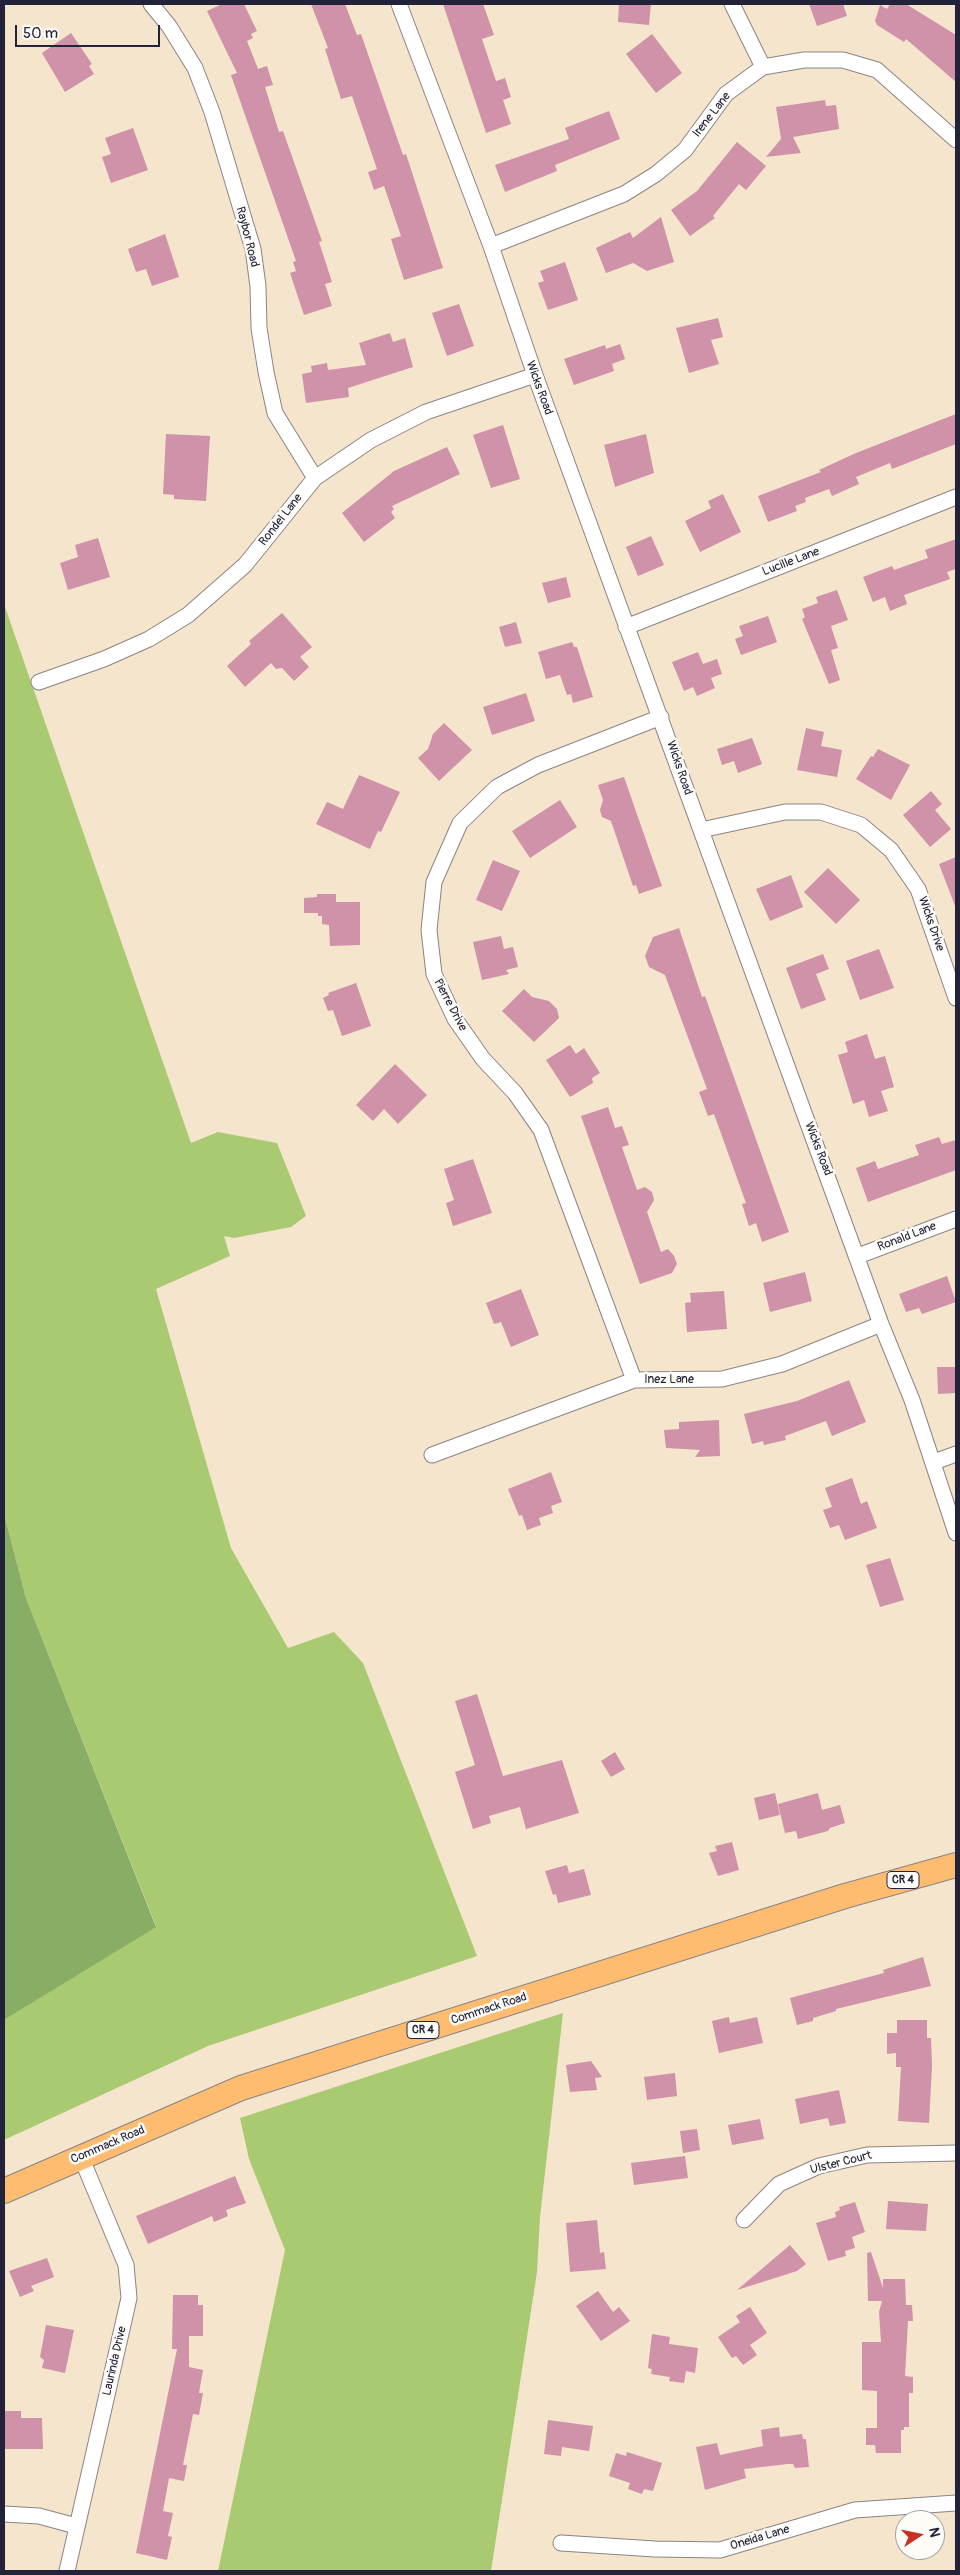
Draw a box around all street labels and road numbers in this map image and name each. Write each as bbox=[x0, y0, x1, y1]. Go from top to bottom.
street label: Irene Lane bbox=[690, 90, 734, 140]
street label: Raybor Road bbox=[233, 205, 261, 269]
street label: Wicks Road bbox=[523, 359, 555, 417]
street label: Rondel Lane bbox=[256, 491, 306, 549]
street label: Lucille Lane bbox=[760, 545, 822, 579]
street label: Wicks Road bbox=[663, 739, 695, 797]
street label: Wicks Drive bbox=[915, 895, 947, 953]
street label: Pierre Drive bbox=[430, 976, 470, 1034]
street label: Wicks Road bbox=[801, 1120, 835, 1178]
street label: Ronald Lane bbox=[876, 1219, 938, 1255]
street label: Inez Lane bbox=[644, 1373, 694, 1387]
road number: CR 4 bbox=[887, 1872, 919, 1888]
street label: Commack Road bbox=[449, 1990, 529, 2028]
road number: CR 4 bbox=[407, 2022, 439, 2038]
street label: Commack Road bbox=[69, 2123, 147, 2167]
street label: Ulster Court bbox=[809, 2148, 873, 2178]
street label: Laurinda Drive bbox=[100, 2325, 130, 2397]
street label: Oneida Lane bbox=[729, 2522, 791, 2554]

